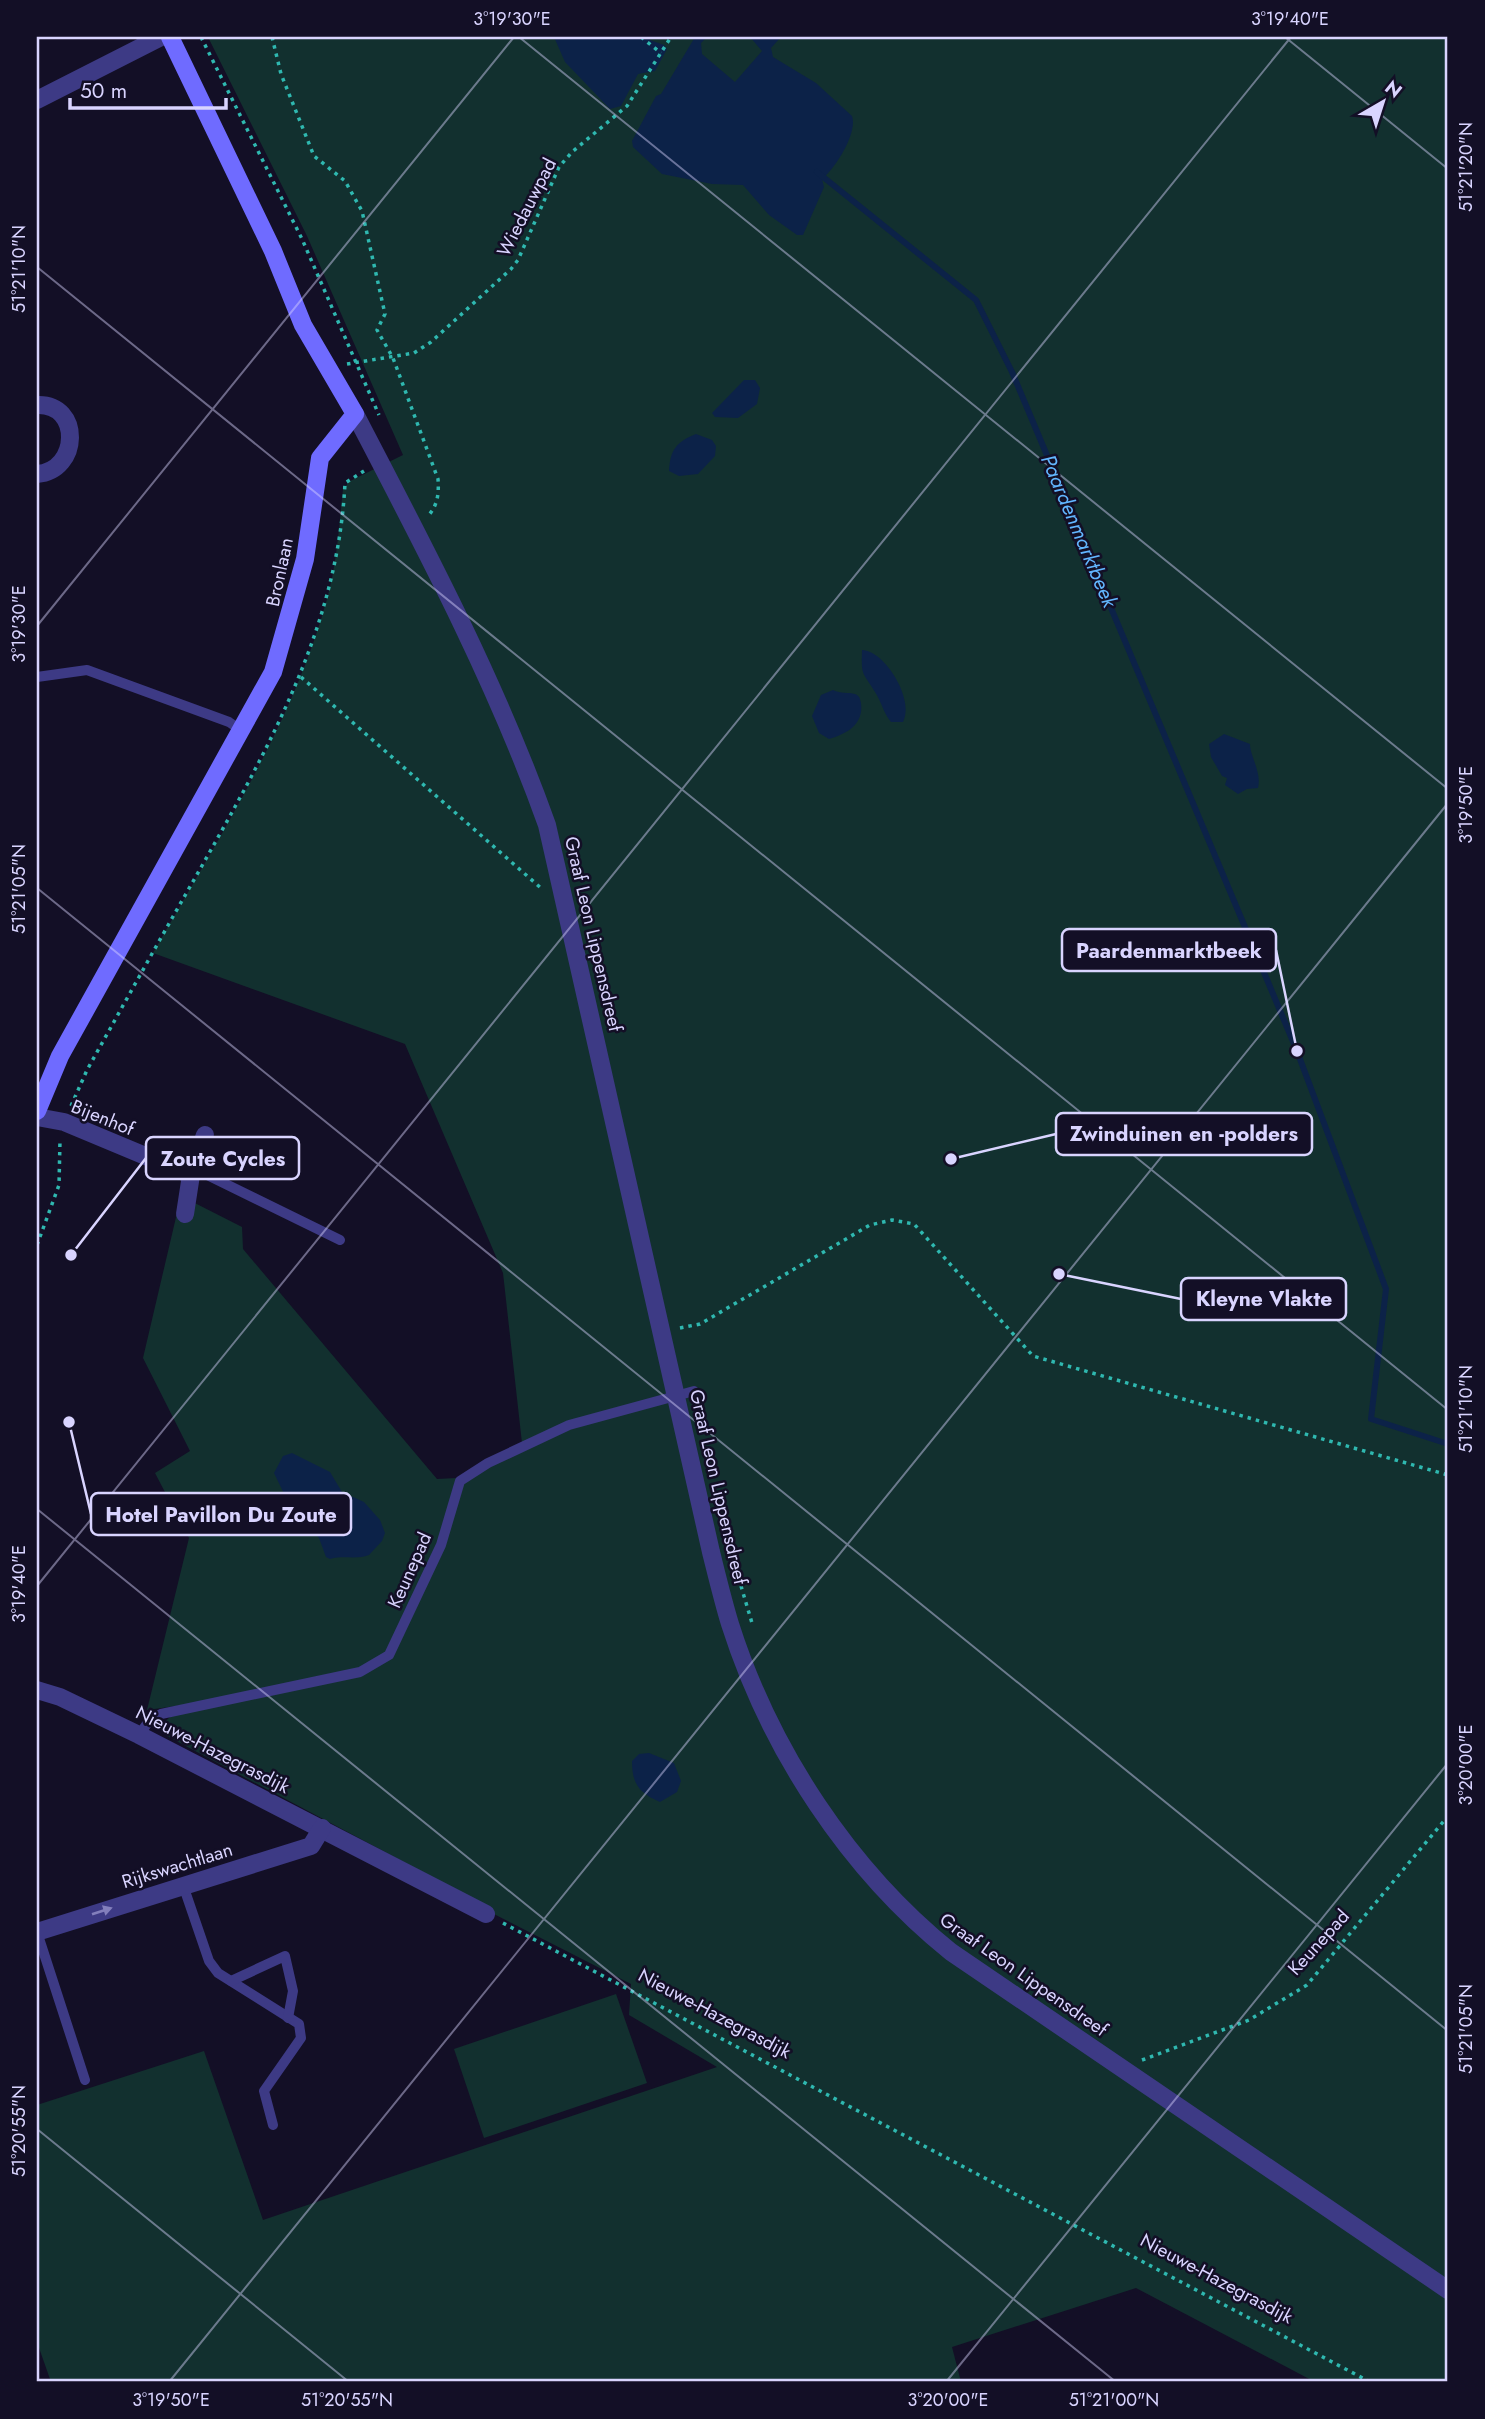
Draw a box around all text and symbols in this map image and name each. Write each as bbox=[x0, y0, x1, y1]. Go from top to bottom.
text: 3°19'30"E bbox=[473, 6, 551, 32]
text: 3°19'40"E bbox=[1251, 6, 1329, 32]
scale bar bbox=[70, 66, 226, 110]
north arrow bbox=[1348, 66, 1418, 136]
text: N bbox=[1379, 74, 1408, 104]
text: 50 m bbox=[80, 76, 127, 106]
text: 51°21'20"N bbox=[1453, 122, 1479, 212]
street label: Wiedauwpad bbox=[490, 153, 563, 261]
text: 51°21'10"N bbox=[6, 225, 32, 313]
water label: Paardenmarktbeek bbox=[1033, 450, 1125, 613]
street label: Bronlaan bbox=[259, 535, 300, 609]
text: 3°19'30"E bbox=[6, 585, 32, 663]
text: 3°19'50"E bbox=[1453, 766, 1479, 844]
street label: Graaf Leon Lippensdreef bbox=[558, 834, 629, 1035]
text: 51°21'05"N bbox=[6, 844, 32, 934]
callout: Paardenmarktbeek bbox=[1062, 929, 1276, 971]
text: Paardenmarktbeek bbox=[1076, 936, 1262, 966]
street label: Bijenhof bbox=[67, 1093, 139, 1143]
callout: Zwinduinen en -polders bbox=[1056, 1113, 1312, 1155]
text: Zwinduinen en -polders bbox=[1070, 1119, 1299, 1149]
callout: Zoute Cycles bbox=[146, 1137, 299, 1179]
text: Zoute Cycles bbox=[161, 1144, 286, 1174]
callout: Kleyne Vlakte bbox=[1181, 1278, 1346, 1320]
text: Kleyne Vlakte bbox=[1196, 1284, 1332, 1314]
text: 51°21'10"N bbox=[1453, 1365, 1479, 1453]
street label: Graaf Leon Lippensdreef bbox=[683, 1387, 754, 1588]
callout: Hotel Pavillon Du Zoute bbox=[91, 1493, 351, 1535]
text: Hotel Pavillon Du Zoute bbox=[105, 1500, 337, 1530]
street label: Keunepad bbox=[381, 1528, 438, 1612]
text: 3°19'40"E bbox=[6, 1545, 32, 1623]
street label: Nieuwe-Hazegrasdijk bbox=[131, 1699, 295, 1800]
text: 3°20'00"E bbox=[1453, 1725, 1479, 1805]
street label: Rijkswachtlaan bbox=[118, 1836, 236, 1895]
street label: Keunepad bbox=[1281, 1903, 1355, 1981]
one-way arrow bbox=[91, 1905, 112, 1916]
street label: Graaf Leon Lippensdreef bbox=[934, 1906, 1114, 2043]
street label: Nieuwe-Hazegrasdijk bbox=[633, 1962, 797, 2066]
text: 51°21'05"N bbox=[1453, 1984, 1479, 2074]
text: 51°20'55"N bbox=[6, 2085, 32, 2177]
street label: Nieuwe-Hazegrasdijk bbox=[1135, 2227, 1299, 2331]
text: 3°19'50"E bbox=[132, 2387, 210, 2413]
text: 51°20'55"N bbox=[301, 2387, 393, 2413]
text: 3°20'00"E bbox=[908, 2387, 988, 2413]
text: 51°21'00"N bbox=[1069, 2387, 1159, 2413]

